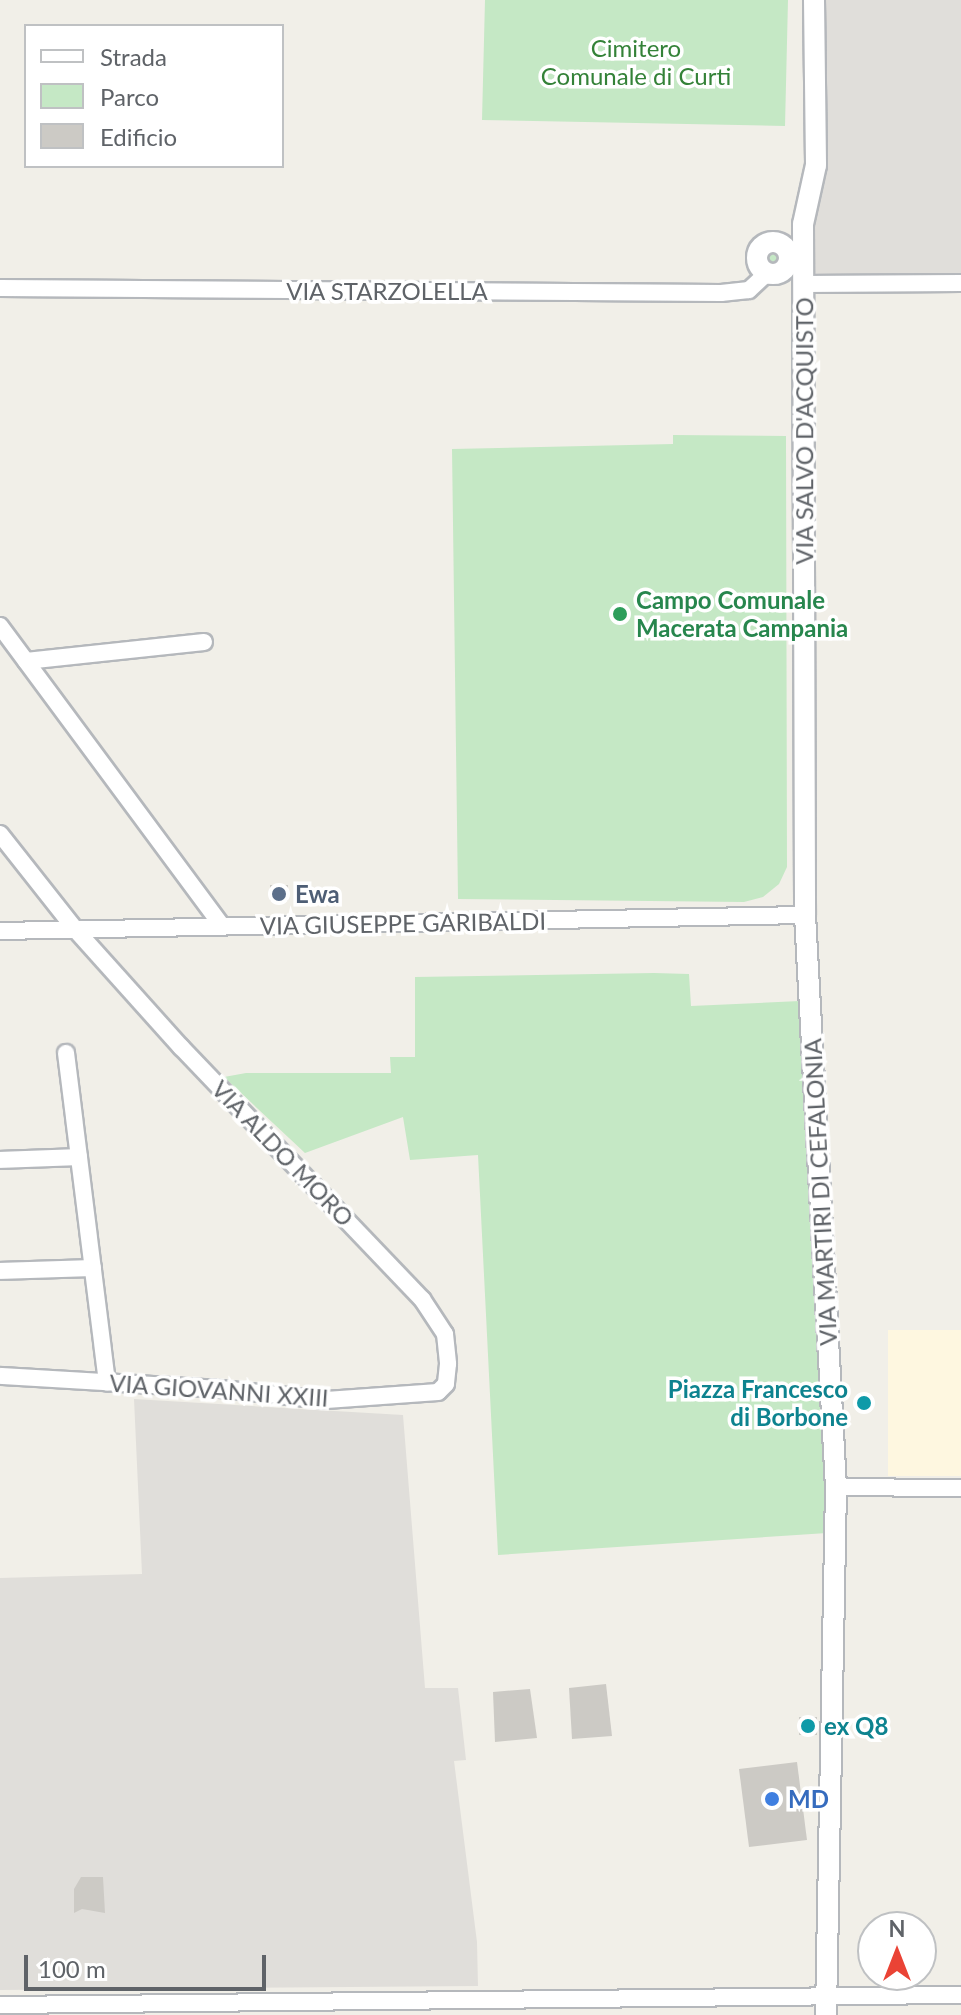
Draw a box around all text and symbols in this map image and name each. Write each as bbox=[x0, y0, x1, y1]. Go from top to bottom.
legend bbox=[24, 24, 284, 168]
park label: Cimitero Comunale di Curti bbox=[541, 34, 731, 90]
text: Strada bbox=[100, 42, 167, 71]
text: Parco bbox=[100, 82, 159, 111]
text: Edificio bbox=[100, 122, 177, 151]
street label: VIA STARZOLELLA bbox=[286, 277, 488, 305]
street label: VIA SALVO D'ACQUISTO bbox=[790, 297, 818, 565]
place label: Campo Comunale Macerata Campania bbox=[636, 586, 848, 642]
marker: Campo Comunale Macerata Campania bbox=[611, 605, 629, 623]
place label: Ewa bbox=[295, 880, 340, 908]
marker: Ewa bbox=[270, 885, 288, 903]
street label: VIA GIUSEPPE GARIBALDI bbox=[259, 906, 547, 940]
street label: VIA MARTIRI DI CEFALONIA bbox=[798, 1037, 842, 1347]
street label: VIA ALDO MORO bbox=[206, 1074, 360, 1232]
street label: VIA GIOVANNI XXIII bbox=[108, 1368, 330, 1412]
place label: Piazza Francesco di Borbone bbox=[668, 1375, 848, 1431]
marker: Piazza Francesco di Borbone bbox=[855, 1394, 873, 1412]
place label: ex Q8 bbox=[824, 1712, 888, 1740]
marker: ex Q8 bbox=[799, 1717, 817, 1735]
place label: MD bbox=[788, 1785, 829, 1813]
marker: MD bbox=[763, 1790, 781, 1808]
north arrow bbox=[857, 1911, 937, 1991]
text: N bbox=[889, 1915, 905, 1942]
scale bar bbox=[28, 1939, 270, 1989]
text: 100 m bbox=[38, 1954, 106, 1983]

